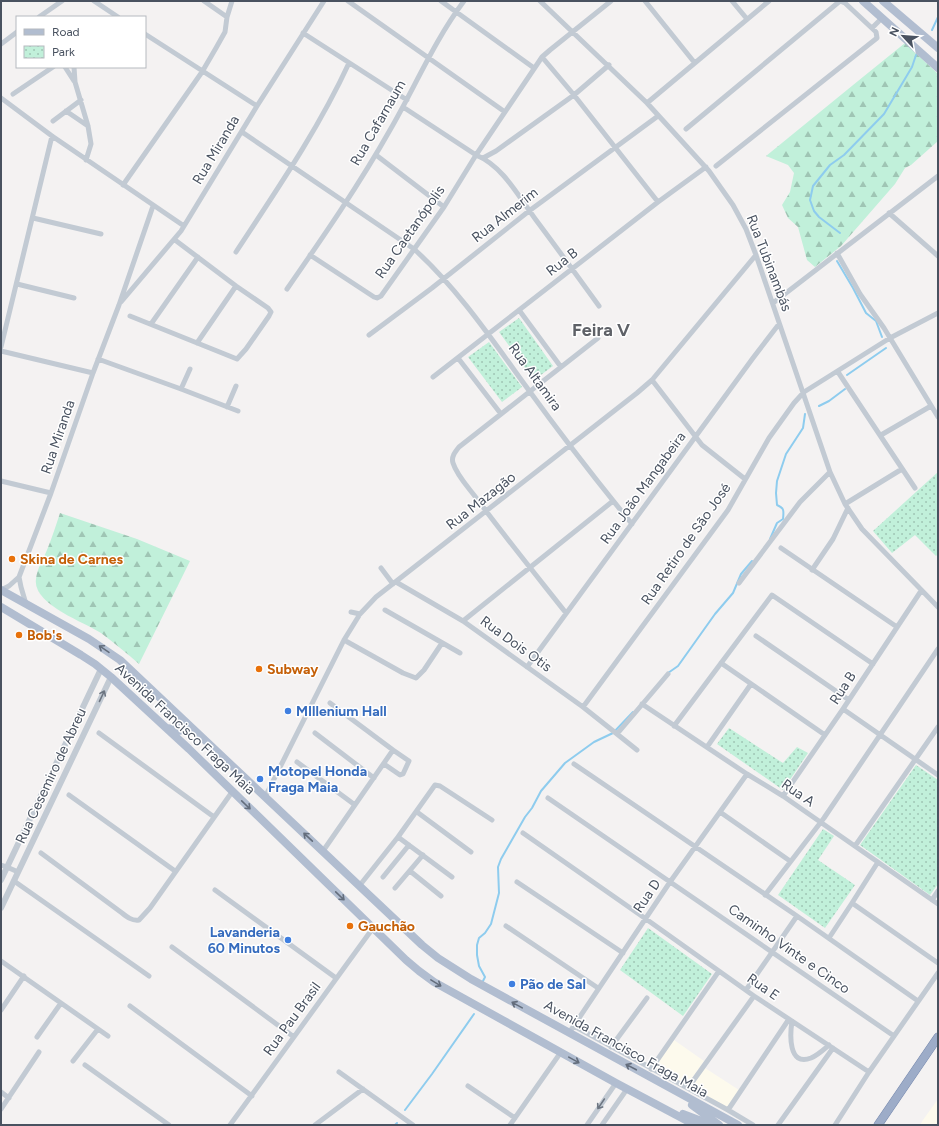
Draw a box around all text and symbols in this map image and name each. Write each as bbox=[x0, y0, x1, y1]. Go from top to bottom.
legend bbox=[16, 16, 146, 68]
north arrow bbox=[883, 16, 923, 56]
text: Road bbox=[52, 25, 80, 39]
text: N bbox=[887, 25, 902, 39]
text: Park bbox=[52, 45, 75, 59]
street label: Rua Cafarnaum bbox=[347, 77, 409, 169]
street label: Rua Miranda bbox=[189, 112, 243, 188]
street label: Rua Caetanópolis bbox=[372, 182, 448, 282]
street label: Rua Almerim bbox=[469, 184, 541, 246]
street label: Rua Tubinambás bbox=[743, 212, 795, 314]
street label: Rua B bbox=[543, 244, 581, 280]
district label: Feira V bbox=[572, 319, 630, 341]
street label: Rua Altamira bbox=[505, 340, 565, 414]
street label: Rua Miranda bbox=[37, 398, 79, 476]
street label: Rua João Mangabeira bbox=[597, 429, 689, 547]
street label: Rua Mazagão bbox=[443, 469, 519, 533]
street label: Rua Retiro de São José bbox=[638, 480, 735, 608]
place label: Skina de Carnes bbox=[20, 551, 123, 568]
marker: Skina de Carnes bbox=[7, 554, 17, 564]
street label: Rua Dois Otis bbox=[477, 612, 555, 676]
place label: Bob's bbox=[27, 627, 62, 644]
marker: Bob's bbox=[14, 630, 24, 640]
one-way arrow bbox=[99, 645, 110, 653]
street label: Avenida Francisco Fraga Maia bbox=[112, 660, 258, 798]
place label: Subway bbox=[267, 661, 319, 678]
marker: Subway bbox=[254, 664, 264, 674]
street label: Rua B bbox=[826, 668, 860, 708]
one-way arrow bbox=[99, 690, 106, 702]
place label: MIllenium Hall bbox=[296, 703, 387, 720]
street label: Rua Cesemiro de Abreu bbox=[12, 705, 90, 847]
marker: MIllenium Hall bbox=[283, 706, 293, 716]
place label: Motopel Honda Fraga Maia bbox=[268, 763, 367, 796]
marker: Motopel Honda Fraga Maia bbox=[255, 774, 265, 784]
street label: Rua A bbox=[778, 776, 818, 811]
one-way arrow bbox=[241, 801, 251, 810]
one-way arrow bbox=[303, 832, 313, 842]
street label: Rua D bbox=[630, 876, 664, 916]
one-way arrow bbox=[335, 891, 345, 901]
street label: Caminho Vinte e Cinco bbox=[725, 901, 853, 997]
place label: Gauchão bbox=[358, 918, 415, 935]
marker: Gauchão bbox=[345, 921, 355, 931]
place label: Lavanderia 60 Minutos bbox=[208, 924, 280, 957]
marker: Lavanderia 60 Minutos bbox=[283, 935, 293, 945]
street label: Rua E bbox=[744, 970, 782, 1004]
place label: Pão de Sal bbox=[520, 976, 586, 993]
street label: Rua Pau Brasil bbox=[260, 979, 324, 1059]
one-way arrow bbox=[430, 979, 442, 987]
marker: Pão de Sal bbox=[507, 979, 517, 989]
street label: Avenida Francisco Fraga Maia bbox=[541, 997, 711, 1101]
one-way arrow bbox=[511, 1000, 523, 1008]
one-way arrow bbox=[568, 1056, 580, 1064]
one-way arrow bbox=[626, 1063, 638, 1071]
one-way arrow bbox=[597, 1098, 605, 1109]

